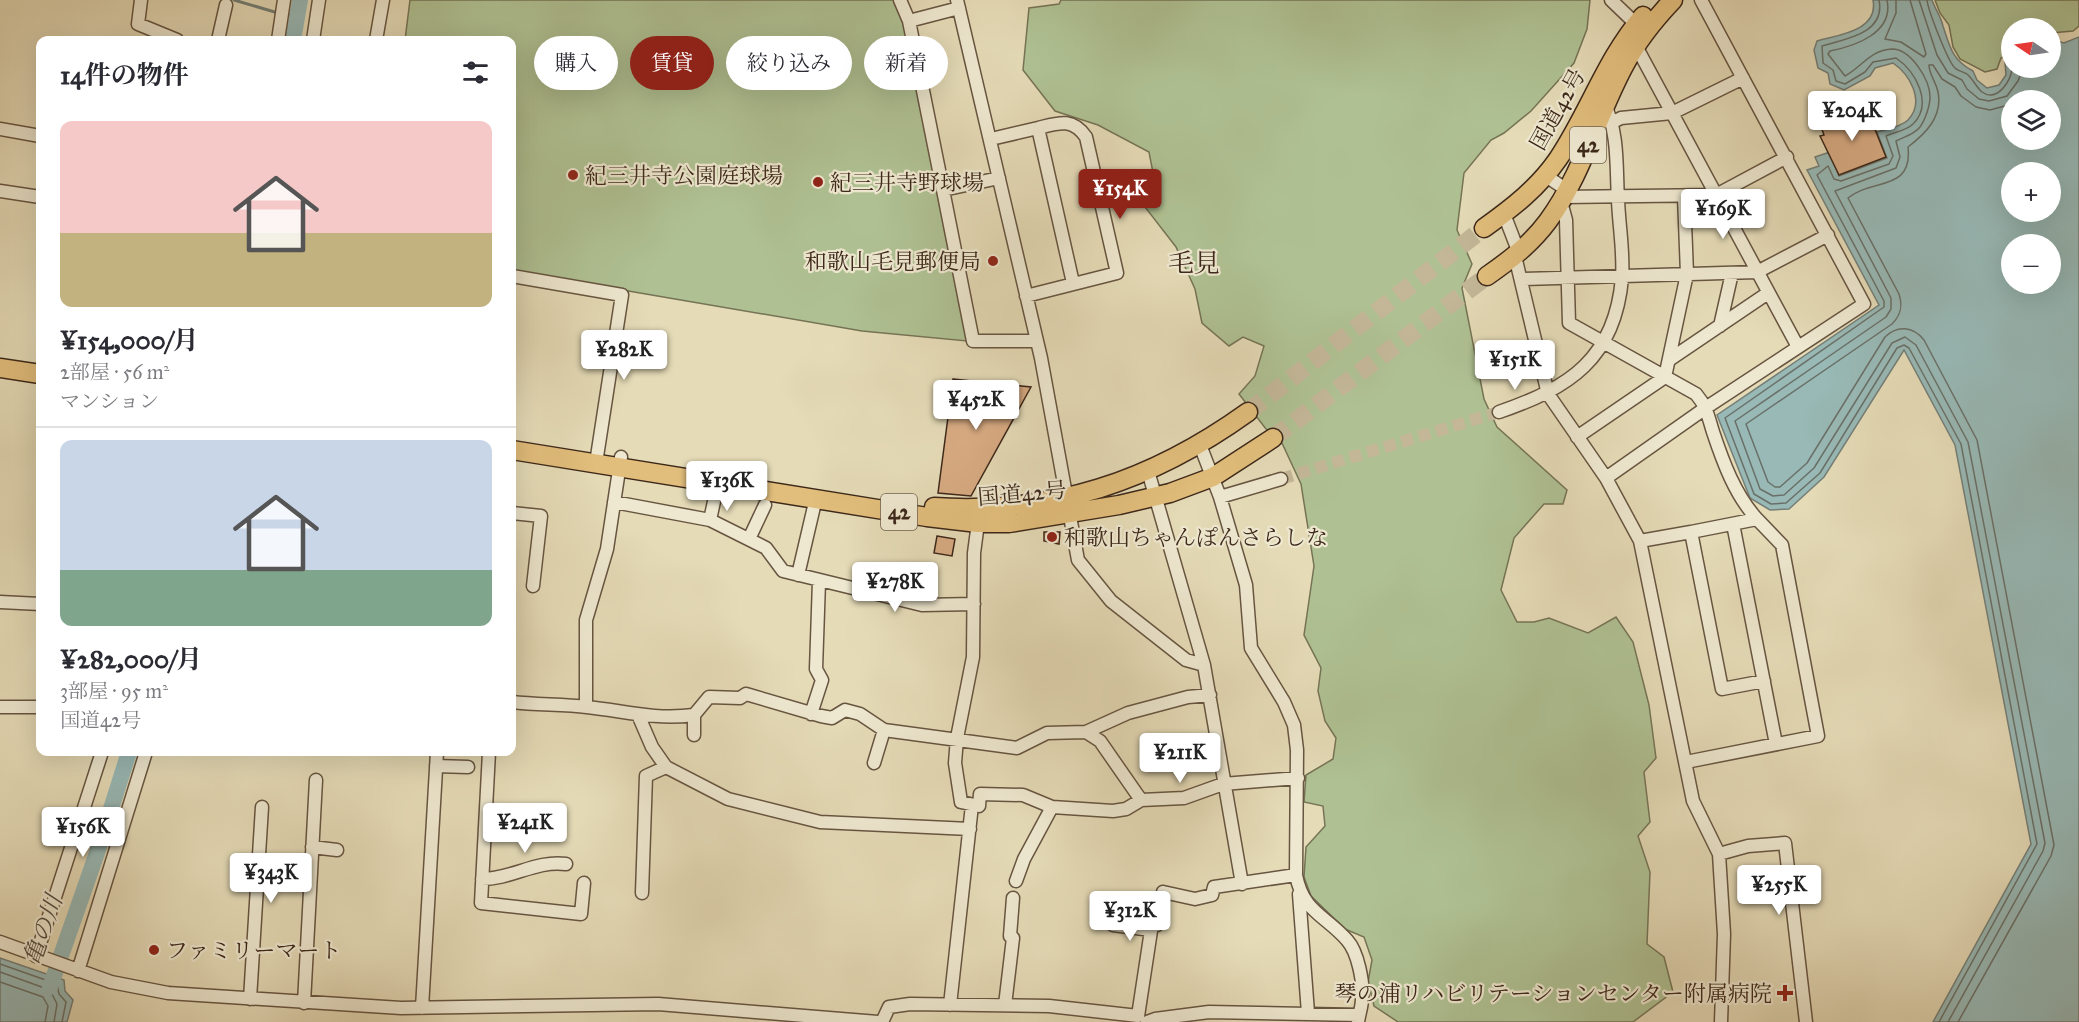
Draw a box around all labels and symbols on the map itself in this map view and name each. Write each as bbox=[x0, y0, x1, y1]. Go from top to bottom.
north arrow bbox=[2001, 18, 2061, 78]
street label: 国道42号 bbox=[1524, 64, 1590, 154]
pin: ¥204K bbox=[1810, 91, 1894, 142]
road number: 42 bbox=[1570, 127, 1606, 163]
place label: 紀三井寺公園庭球場 bbox=[585, 162, 783, 189]
marker: 紀三井寺公園庭球場 bbox=[566, 168, 580, 182]
place label: 紀三井寺野球場 bbox=[830, 169, 984, 196]
pin: ¥154K bbox=[1078, 169, 1162, 220]
marker: 紀三井寺野球場 bbox=[811, 175, 825, 189]
pin: ¥169K bbox=[1681, 189, 1765, 240]
district label: 毛見 bbox=[1168, 247, 1220, 279]
place label: 和歌山毛見郵便局 bbox=[805, 248, 981, 275]
marker: 和歌山毛見郵便局 bbox=[986, 254, 1000, 268]
pin: ¥282K bbox=[582, 330, 666, 381]
pin: ¥151K bbox=[1473, 340, 1557, 391]
pin: ¥452K bbox=[934, 380, 1018, 431]
pin: ¥136K bbox=[685, 461, 769, 512]
street label: 国道42号 bbox=[976, 476, 1068, 511]
road number: 42 bbox=[881, 494, 917, 530]
place label: 和歌山ちゃんぽんさらしな bbox=[1064, 524, 1328, 551]
marker: 和歌山ちゃんぽんさらしな bbox=[1045, 530, 1059, 544]
pin: ¥278K bbox=[853, 562, 937, 613]
pin: ¥211K bbox=[1138, 733, 1222, 784]
pin: ¥241K bbox=[483, 803, 567, 854]
pin: ¥156K bbox=[41, 807, 125, 858]
pin: ¥343K bbox=[229, 853, 313, 904]
pin: ¥255K bbox=[1737, 865, 1821, 916]
water label: 亀の川 bbox=[17, 888, 70, 969]
pin: ¥312K bbox=[1088, 891, 1172, 942]
place label: ファミリーマート bbox=[166, 937, 342, 964]
marker: ファミリーマート bbox=[147, 943, 161, 957]
place label: 琴の浦リハビリテーションセンター附属病院 bbox=[1335, 980, 1772, 1007]
marker: 琴の浦リハビリテーションセンター附属病院 bbox=[1776, 984, 1794, 1002]

